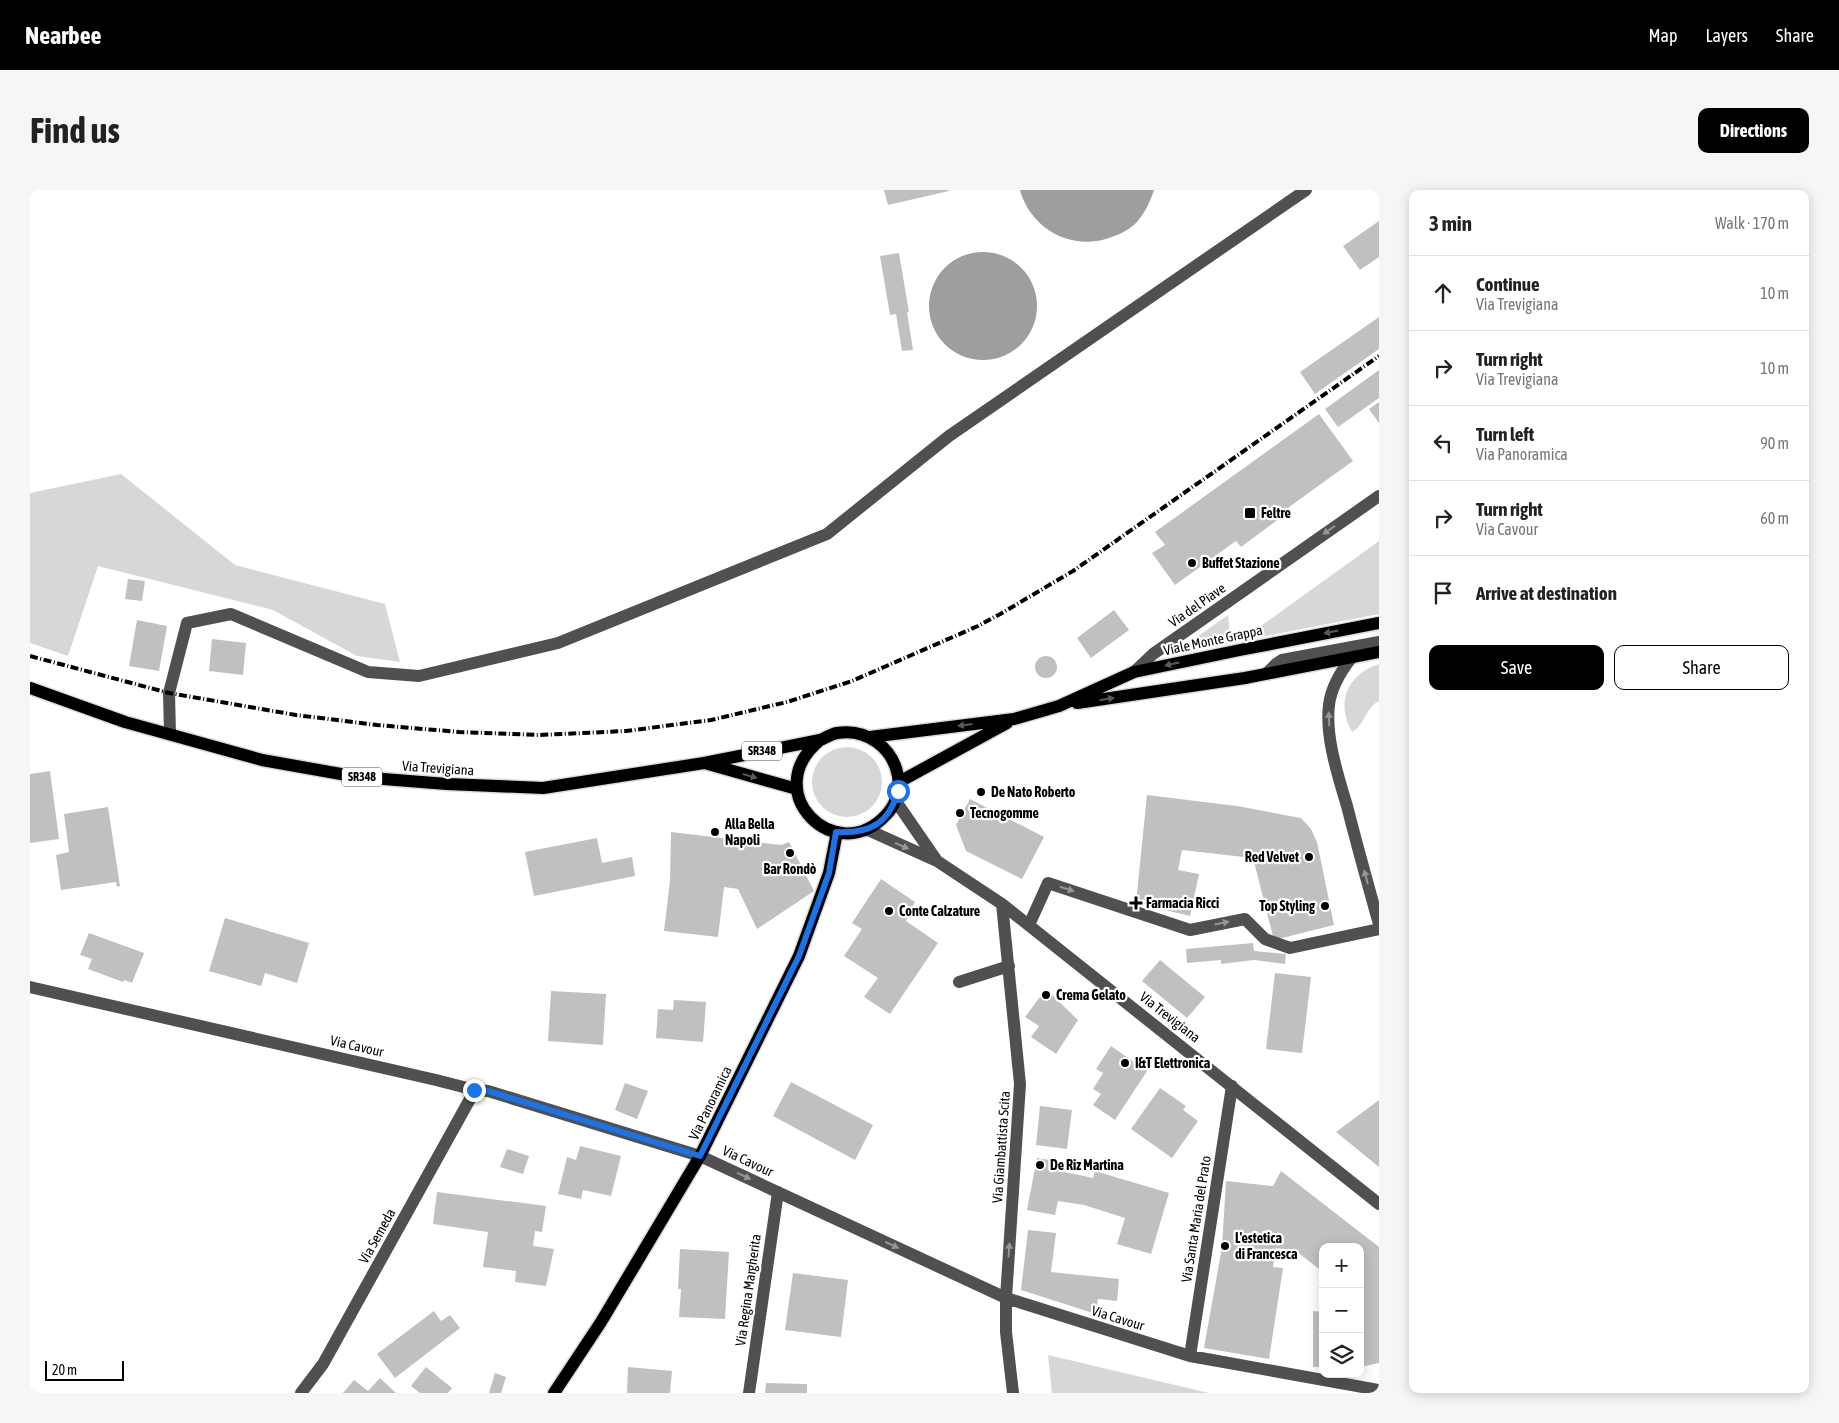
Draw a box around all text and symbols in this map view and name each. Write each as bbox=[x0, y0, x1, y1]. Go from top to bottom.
text: Nearbee bbox=[25, 22, 101, 49]
text: Map bbox=[1648, 25, 1677, 46]
text: Layers bbox=[1705, 25, 1748, 46]
text: Share bbox=[1776, 25, 1814, 46]
button: Directions bbox=[1698, 108, 1809, 153]
text: Find us bbox=[30, 110, 120, 150]
text: 3 min bbox=[1429, 211, 1472, 235]
text: Walk · 170 m bbox=[1715, 214, 1789, 232]
text: Continue bbox=[1476, 273, 1540, 295]
icon: ahead bbox=[1429, 279, 1457, 307]
text: 10 m bbox=[1760, 284, 1789, 302]
text: Via Trevigiana bbox=[1476, 295, 1559, 313]
text: Turn right bbox=[1476, 348, 1543, 370]
icon: right bbox=[1429, 354, 1457, 382]
text: 10 m bbox=[1760, 359, 1789, 377]
text: Via Trevigiana bbox=[1476, 370, 1559, 388]
text: Turn left bbox=[1476, 423, 1534, 445]
icon: left bbox=[1429, 429, 1457, 457]
text: 90 m bbox=[1760, 434, 1789, 452]
text: Via Panoramica bbox=[1476, 445, 1568, 463]
text: Turn right bbox=[1476, 498, 1543, 520]
icon: right bbox=[1429, 504, 1457, 532]
place label: Feltre bbox=[1261, 505, 1291, 521]
marker: Feltre bbox=[1243, 506, 1257, 520]
text: 60 m bbox=[1760, 509, 1789, 527]
text: Via Cavour bbox=[1476, 520, 1538, 538]
one-way arrow bbox=[1323, 525, 1336, 535]
place label: Buffet Stazione bbox=[1202, 555, 1280, 571]
marker: Buffet Stazione bbox=[1186, 557, 1198, 569]
icon: arrive bbox=[1429, 579, 1457, 607]
street label: Via del Piave bbox=[1166, 580, 1228, 630]
text: Arrive at destination bbox=[1476, 582, 1617, 604]
street label: Viale Monte Grappa bbox=[1162, 622, 1264, 658]
one-way arrow bbox=[1323, 629, 1339, 637]
button: Save bbox=[1429, 645, 1604, 690]
button: Share bbox=[1614, 645, 1789, 690]
one-way arrow bbox=[1164, 660, 1179, 668]
one-way arrow bbox=[1100, 694, 1116, 702]
one-way arrow bbox=[1325, 711, 1333, 727]
one-way arrow bbox=[957, 721, 973, 729]
road number: SR348 bbox=[742, 742, 782, 760]
street label: Via Trevigiana bbox=[401, 758, 475, 778]
road number: SR348 bbox=[342, 768, 382, 786]
one-way arrow bbox=[743, 772, 758, 780]
route start bbox=[887, 780, 910, 803]
place label: De Nato Roberto bbox=[991, 784, 1076, 800]
marker: De Nato Roberto bbox=[975, 786, 987, 798]
place label: Tecnogomme bbox=[970, 805, 1039, 821]
marker: Tecnogomme bbox=[954, 807, 966, 819]
place label: Alla Bella Napoli bbox=[724, 816, 775, 848]
marker: Alla Bella Napoli bbox=[709, 826, 721, 838]
one-way arrow bbox=[895, 842, 909, 850]
marker: Bar Rondò bbox=[784, 847, 796, 859]
place label: Red Velvet bbox=[1245, 849, 1299, 865]
marker: Red Velvet bbox=[1303, 851, 1315, 863]
place label: Bar Rondò bbox=[764, 861, 817, 877]
one-way arrow bbox=[1362, 870, 1370, 885]
one-way arrow bbox=[1059, 886, 1074, 894]
place label: Farmacia Ricci bbox=[1146, 895, 1219, 911]
marker: Farmacia Ricci bbox=[1130, 897, 1142, 909]
place label: Top Styling bbox=[1259, 898, 1316, 914]
marker: Top Styling bbox=[1319, 900, 1331, 912]
place label: Conte Calzature bbox=[899, 903, 980, 919]
marker: Conte Calzature bbox=[883, 905, 895, 917]
one-way arrow bbox=[1215, 919, 1231, 927]
place label: Crema Gelato bbox=[1056, 987, 1126, 1003]
street label: Via Trevigiana bbox=[1137, 988, 1203, 1046]
marker: Crema Gelato bbox=[1040, 989, 1052, 1001]
street label: Via Cavour bbox=[329, 1032, 386, 1060]
place label: I&T Elettronica bbox=[1135, 1055, 1211, 1071]
marker: I&T Elettronica bbox=[1119, 1057, 1131, 1069]
street label: Via Panoramica bbox=[685, 1063, 735, 1143]
route end bbox=[463, 1079, 486, 1102]
street label: Via Giambattista Scita bbox=[989, 1090, 1013, 1204]
street label: Via Cavour bbox=[720, 1142, 777, 1180]
street label: Via Santa Maria del Prato bbox=[1178, 1154, 1214, 1284]
place label: De Riz Martina bbox=[1050, 1157, 1124, 1173]
marker: De Riz Martina bbox=[1034, 1159, 1046, 1171]
one-way arrow bbox=[737, 1173, 751, 1181]
street label: Via Semeda bbox=[355, 1206, 399, 1266]
place label: L'estetica di Francesca bbox=[1235, 1230, 1298, 1262]
street label: Via Regina Margherita bbox=[732, 1233, 764, 1347]
marker: L'estetica di Francesca bbox=[1219, 1240, 1231, 1252]
one-way arrow bbox=[885, 1241, 899, 1249]
one-way arrow bbox=[1006, 1241, 1014, 1257]
map controls bbox=[1319, 1243, 1364, 1378]
button: + bbox=[1319, 1243, 1364, 1288]
button: − bbox=[1319, 1288, 1364, 1333]
street label: Via Cavour bbox=[1090, 1302, 1147, 1334]
button: layers bbox=[1319, 1333, 1364, 1378]
scale bar bbox=[45, 1358, 124, 1381]
text: 20 m bbox=[52, 1362, 77, 1378]

